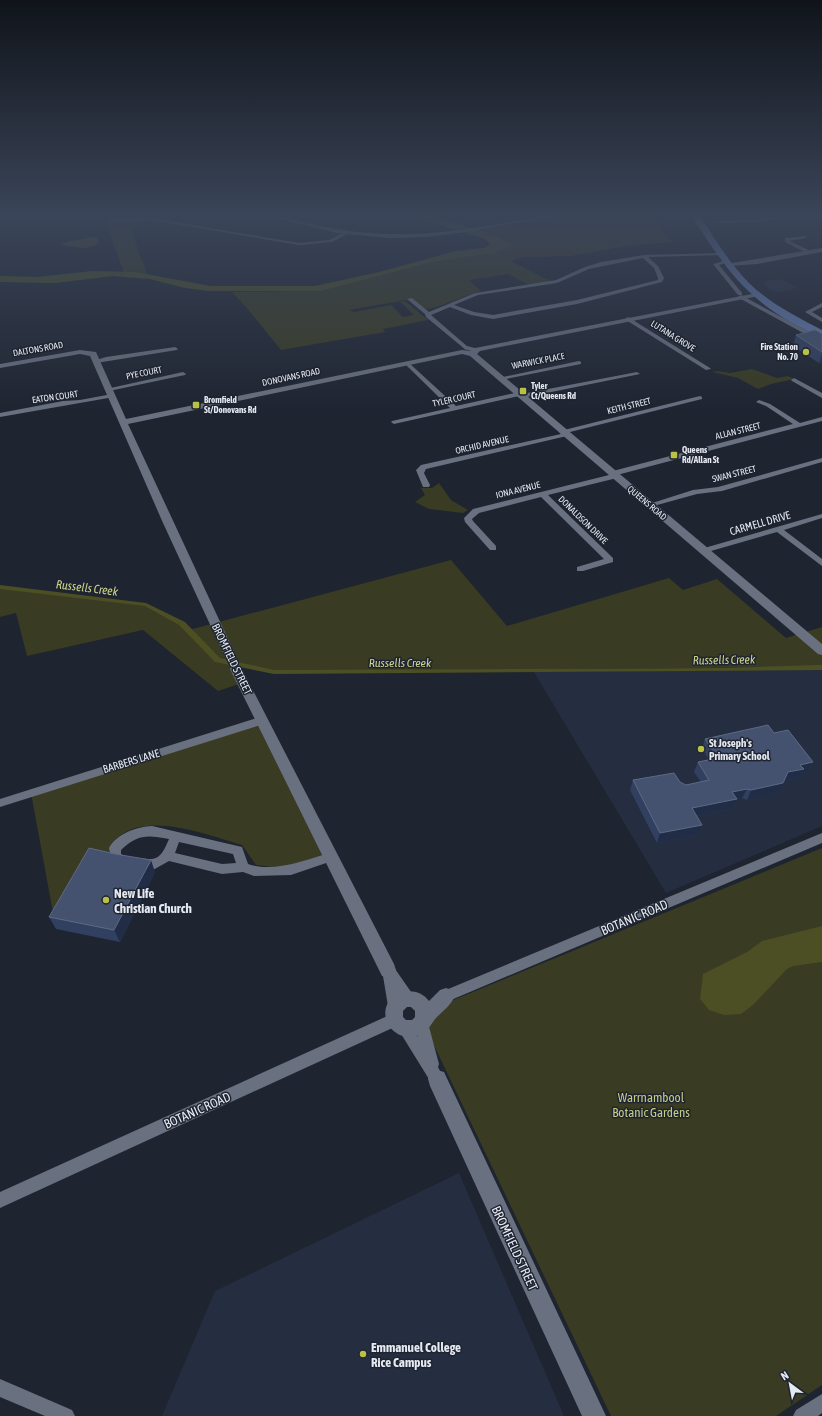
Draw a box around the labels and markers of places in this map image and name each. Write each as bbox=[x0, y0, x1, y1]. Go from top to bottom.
place label: Fire Station No. 70 bbox=[761, 342, 799, 362]
marker: Fire Station No. 70 bbox=[801, 347, 811, 357]
place label: Tyler Ct/Queens Rd bbox=[531, 381, 576, 401]
marker: Tyler Ct/Queens Rd bbox=[518, 386, 528, 396]
place label: Bromfield St/Donovans Rd bbox=[204, 395, 257, 415]
marker: Bromfield St/Donovans Rd bbox=[191, 400, 201, 410]
place label: Queens Rd/Allan St bbox=[682, 445, 720, 465]
marker: Queens Rd/Allan St bbox=[669, 450, 679, 460]
place label: St Joseph's Primary School bbox=[709, 737, 771, 762]
marker: St Joseph's Primary School bbox=[696, 744, 706, 754]
place label: New Life Christian Church bbox=[114, 886, 192, 916]
marker: New Life Christian Church bbox=[101, 895, 111, 905]
place label: Emmanuel College Rice Campus bbox=[371, 1340, 461, 1370]
marker: Emmanuel College Rice Campus bbox=[358, 1349, 368, 1359]

